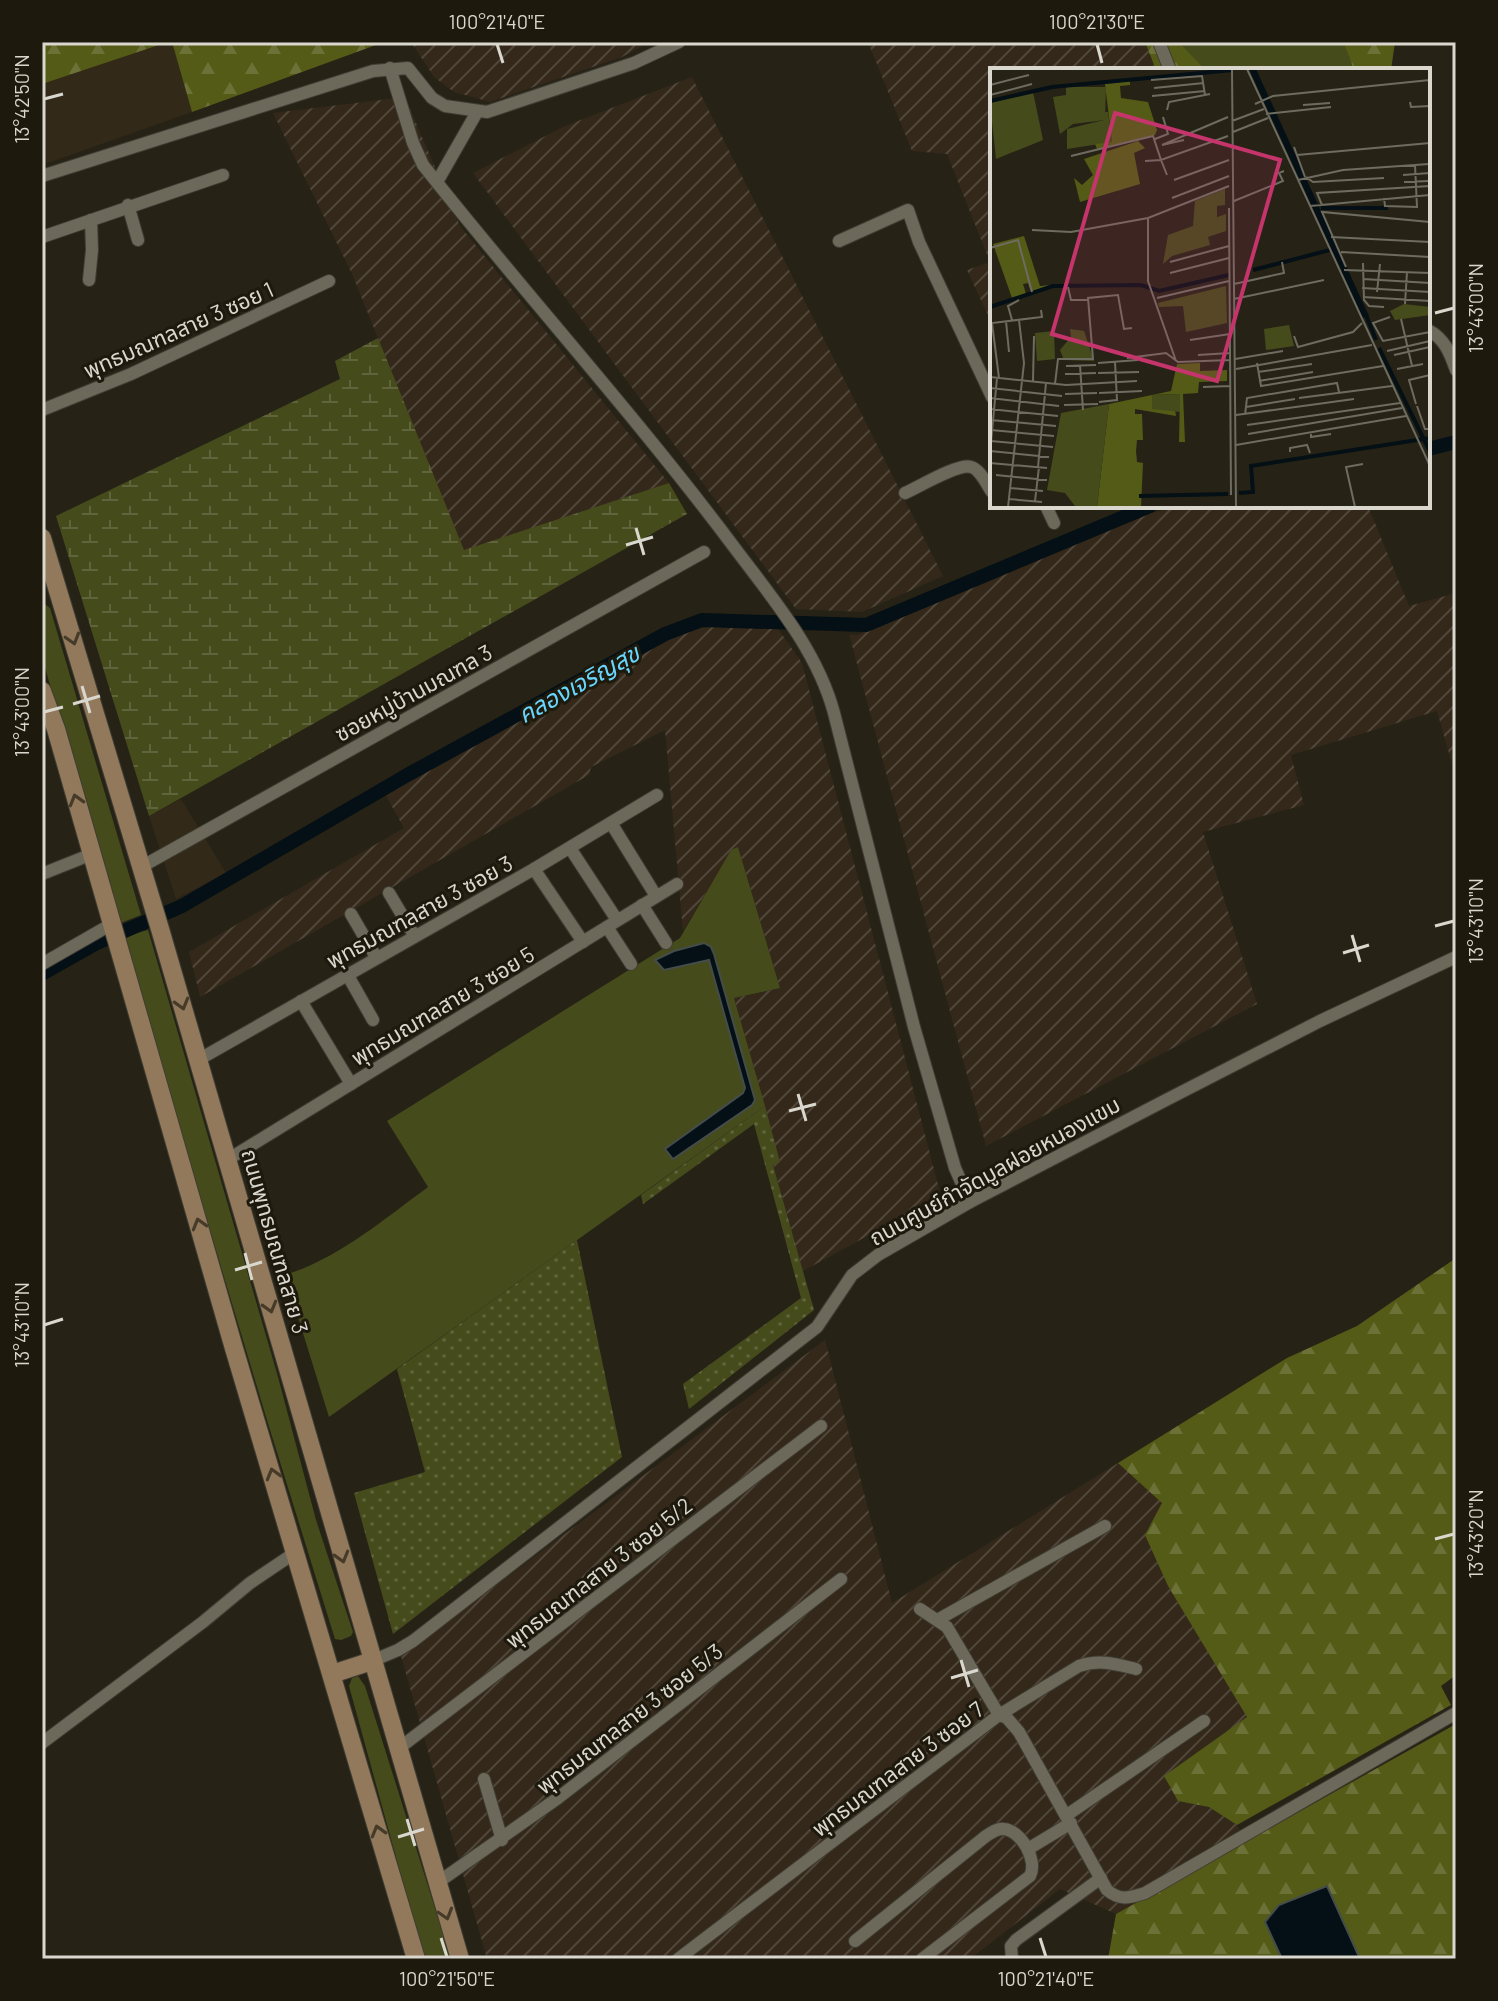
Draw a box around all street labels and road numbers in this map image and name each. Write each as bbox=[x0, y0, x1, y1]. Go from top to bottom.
street label: พุทธมณฑลสาย 3 ซอย 1 bbox=[79, 275, 278, 384]
street label: ซอยหมู่บ้านมณฑล 3 bbox=[330, 638, 497, 748]
street label: พุทธมณฑลสาย 3 ซอย 3 bbox=[321, 849, 518, 975]
street label: พุทธมณฑลสาย 3 ซอย 5 bbox=[346, 940, 539, 1072]
street label: ถนนศูนย์กำจัดมูลฝอยหนองแขม bbox=[864, 1090, 1125, 1252]
street label: ถนนพุทธมณฑลสาย 3 bbox=[235, 1146, 315, 1337]
street label: พุทธมณฑลสาย 3 ซอย 5/2 bbox=[500, 1491, 698, 1654]
street label: พุทธมณฑลสาย 3 ซอย 5/3 bbox=[531, 1637, 728, 1800]
street label: พุทธมณฑลสาย 3 ซอย 7 bbox=[806, 1695, 989, 1843]

